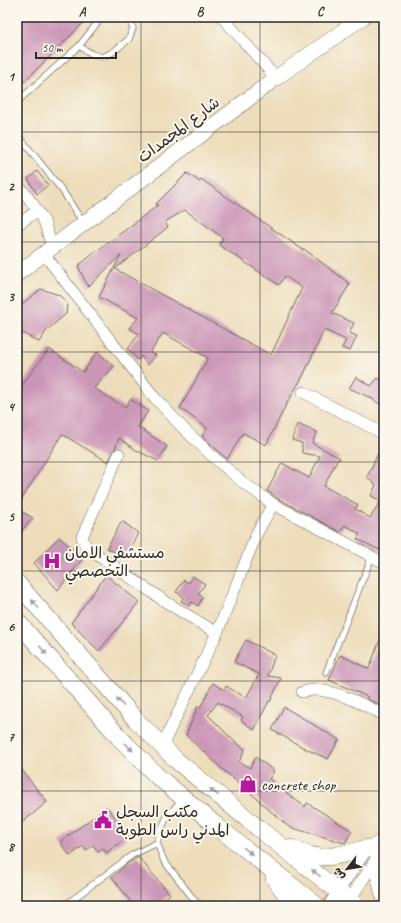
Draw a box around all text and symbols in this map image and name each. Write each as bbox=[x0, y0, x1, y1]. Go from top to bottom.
text: A bbox=[79, 4, 87, 20]
text: B bbox=[197, 4, 205, 20]
text: C bbox=[317, 4, 325, 20]
scale bar bbox=[36, 34, 116, 60]
text: 50 m bbox=[42, 40, 64, 56]
text: 1 bbox=[8, 69, 16, 85]
street label: شارع المجمدات bbox=[134, 92, 224, 168]
text: 2 bbox=[8, 179, 15, 195]
text: 3 bbox=[8, 289, 15, 305]
text: 4 bbox=[8, 399, 16, 415]
text: 5 bbox=[8, 509, 15, 525]
place label: مستشفى الامان التخصصي bbox=[65, 543, 165, 585]
hospital icon: مستشفى الامان التخصصي bbox=[42, 551, 62, 571]
one-way arrow bbox=[31, 599, 40, 609]
text: 6 bbox=[8, 619, 15, 635]
one-way arrow bbox=[38, 645, 47, 656]
one-way arrow bbox=[116, 697, 125, 708]
text: 7 bbox=[8, 729, 15, 745]
one-way arrow bbox=[124, 742, 134, 752]
shop icon: concrete shop bbox=[238, 774, 258, 794]
place label: concrete shop bbox=[261, 775, 336, 795]
one-way arrow bbox=[209, 788, 219, 797]
place label: مكتب السجل المدني راس الطوبة bbox=[116, 802, 229, 844]
public building icon: مكتب السجل المدني راس الطوبة bbox=[93, 810, 113, 830]
text: 8 bbox=[8, 839, 16, 855]
one-way arrow bbox=[242, 847, 253, 856]
north arrow bbox=[327, 849, 367, 889]
text: ش bbox=[329, 865, 348, 883]
one-way arrow bbox=[311, 869, 321, 877]

